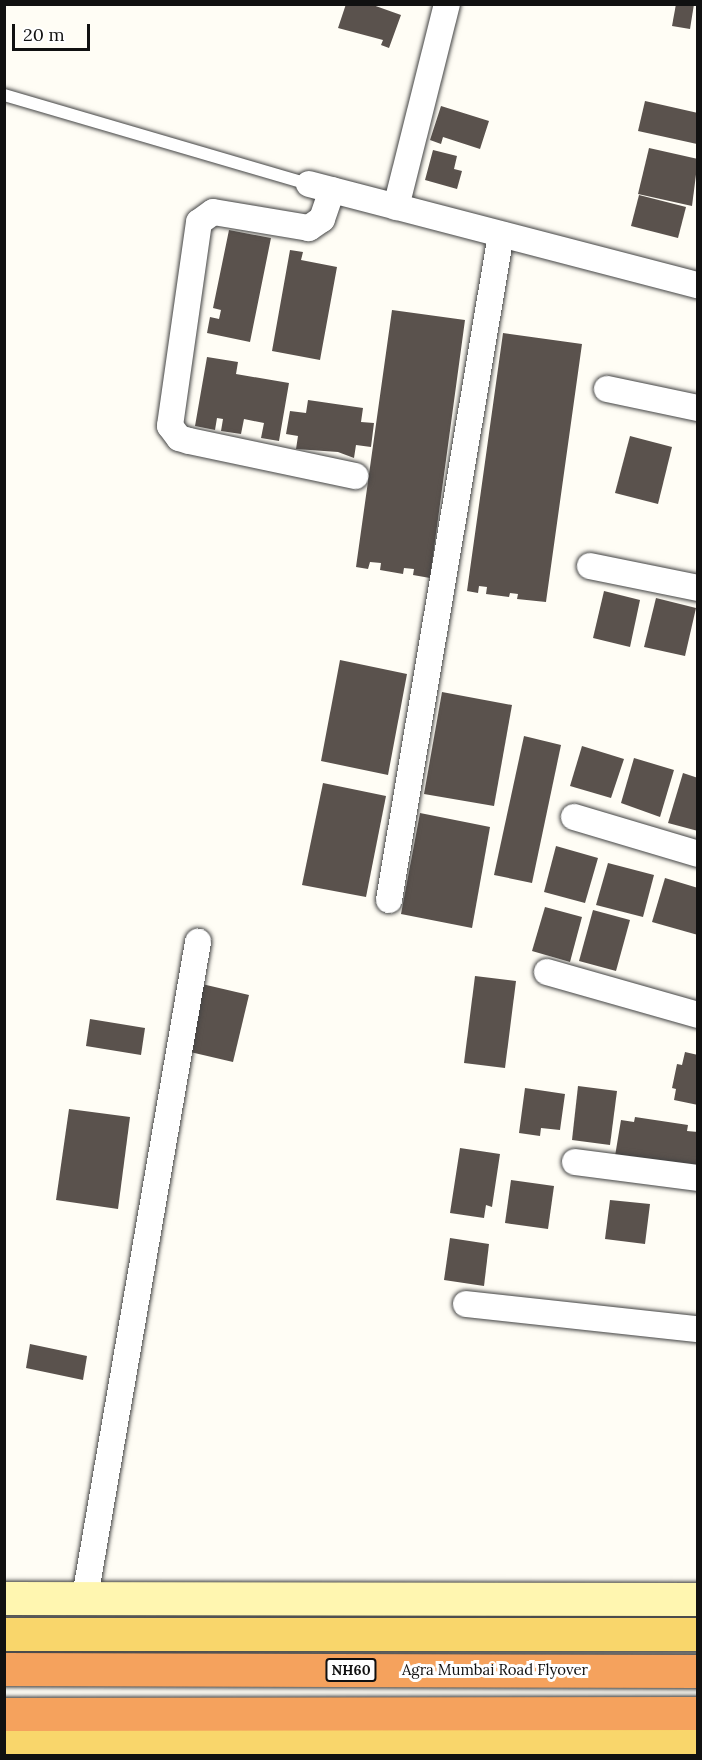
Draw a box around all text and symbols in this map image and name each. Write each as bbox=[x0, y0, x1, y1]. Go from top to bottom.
scale bar bbox=[15, 12, 93, 50]
text: 20 m bbox=[23, 23, 65, 46]
road number: NH60 bbox=[324, 1659, 378, 1681]
street label: Agra Mumbai Road Flyover bbox=[402, 1661, 588, 1679]

